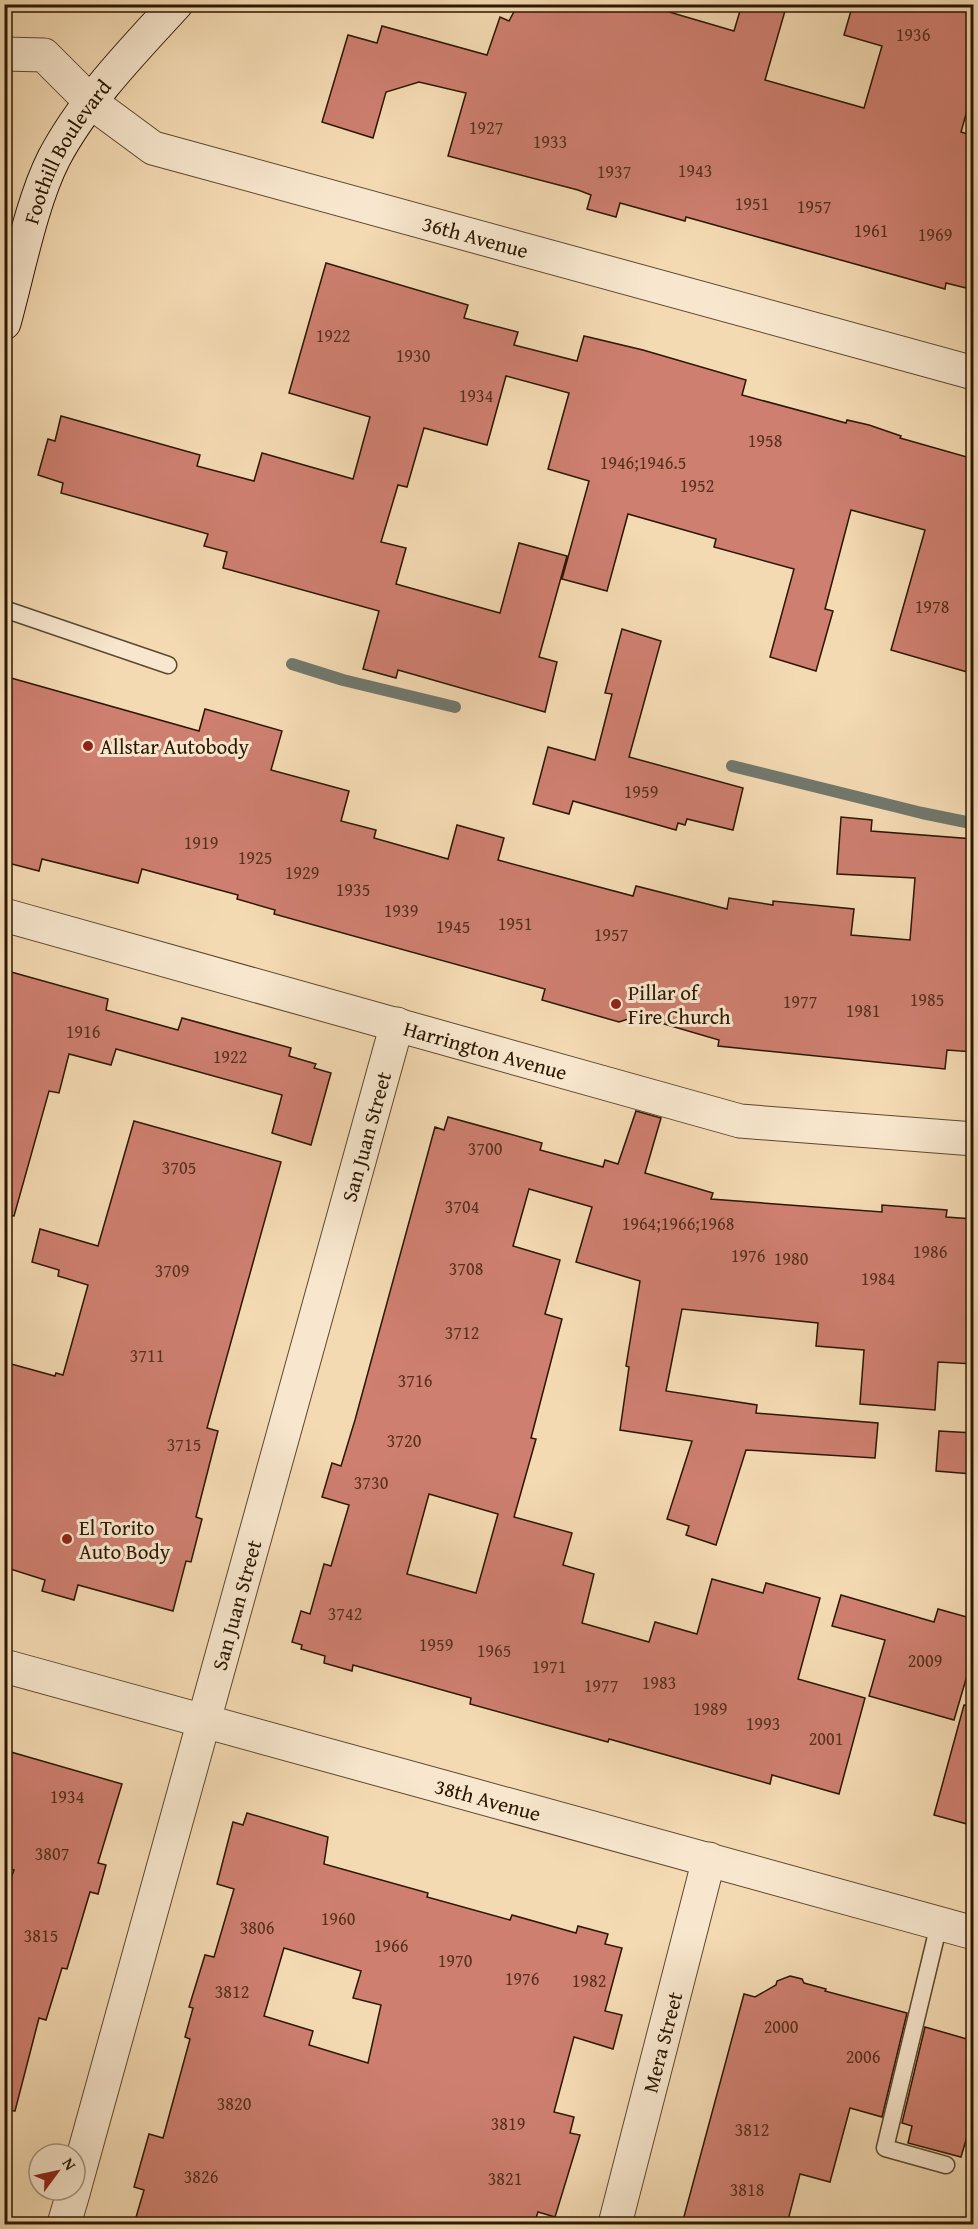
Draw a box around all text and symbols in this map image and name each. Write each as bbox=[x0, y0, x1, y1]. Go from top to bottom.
house number: 1936 bbox=[896, 21, 930, 48]
street label: Foothill Boulevard bbox=[15, 72, 119, 228]
house number: 1927 bbox=[469, 114, 503, 141]
house number: 1933 bbox=[533, 128, 567, 155]
house number: 1943 bbox=[678, 157, 712, 184]
house number: 1937 bbox=[597, 158, 631, 185]
house number: 1951 bbox=[735, 190, 769, 217]
house number: 1957 bbox=[797, 193, 831, 220]
street label: 36th Avenue bbox=[419, 207, 532, 266]
house number: 1961 bbox=[854, 217, 888, 244]
house number: 1969 bbox=[918, 221, 952, 248]
house number: 1922 bbox=[316, 322, 350, 349]
house number: 1930 bbox=[396, 342, 431, 369]
house number: 1934 bbox=[459, 382, 493, 409]
house number: 1958 bbox=[748, 427, 782, 454]
house number: 1946;1946.5 bbox=[600, 449, 686, 476]
house number: 1952 bbox=[680, 472, 714, 499]
house number: 1978 bbox=[915, 593, 949, 620]
place label: Allstar Autobody bbox=[100, 731, 249, 762]
marker: Allstar Autobody bbox=[81, 739, 95, 753]
house number: 1959 bbox=[624, 778, 658, 805]
house number: 1919 bbox=[184, 829, 218, 856]
house number: 1925 bbox=[238, 844, 272, 871]
house number: 1929 bbox=[285, 859, 319, 886]
house number: 1935 bbox=[336, 876, 370, 903]
house number: 1939 bbox=[384, 897, 418, 924]
house number: 1951 bbox=[498, 910, 532, 937]
house number: 1945 bbox=[436, 913, 470, 940]
house number: 1957 bbox=[594, 921, 628, 948]
place label: Pillar of Fire Church bbox=[628, 977, 731, 1032]
house number: 1985 bbox=[910, 986, 944, 1013]
house number: 1977 bbox=[783, 988, 817, 1015]
marker: Pillar of Fire Church bbox=[609, 997, 623, 1011]
house number: 1981 bbox=[846, 997, 880, 1024]
street label: Harrington Avenue bbox=[400, 1012, 571, 1087]
house number: 1916 bbox=[66, 1018, 100, 1045]
house number: 1922 bbox=[213, 1043, 247, 1070]
street label: San Juan Street bbox=[333, 1067, 399, 1205]
house number: 3700 bbox=[468, 1135, 503, 1162]
house number: 3705 bbox=[162, 1154, 196, 1181]
house number: 3704 bbox=[445, 1193, 479, 1220]
house number: 1964;1966;1968 bbox=[622, 1210, 734, 1237]
house number: 1986 bbox=[913, 1238, 947, 1265]
house number: 1976 bbox=[731, 1242, 765, 1269]
house number: 1980 bbox=[774, 1245, 809, 1272]
house number: 3708 bbox=[449, 1255, 483, 1282]
house number: 3709 bbox=[155, 1257, 189, 1284]
house number: 1984 bbox=[861, 1265, 895, 1292]
house number: 3712 bbox=[445, 1319, 479, 1346]
house number: 3711 bbox=[130, 1342, 164, 1369]
house number: 3716 bbox=[398, 1367, 432, 1394]
house number: 3720 bbox=[387, 1427, 422, 1454]
house number: 3715 bbox=[167, 1431, 201, 1458]
house number: 3730 bbox=[354, 1469, 389, 1496]
place label: El Torito Auto Body bbox=[79, 1512, 171, 1567]
marker: El Torito Auto Body bbox=[60, 1532, 74, 1546]
street label: San Juan Street bbox=[203, 1536, 269, 1674]
house number: 3742 bbox=[328, 1600, 362, 1627]
house number: 1959 bbox=[419, 1631, 453, 1658]
house number: 1965 bbox=[477, 1637, 511, 1664]
house number: 2009 bbox=[908, 1647, 942, 1674]
house number: 1971 bbox=[532, 1653, 566, 1680]
house number: 1983 bbox=[642, 1669, 676, 1696]
house number: 1977 bbox=[584, 1672, 618, 1699]
house number: 1989 bbox=[693, 1695, 727, 1722]
house number: 1993 bbox=[746, 1710, 780, 1737]
house number: 2001 bbox=[809, 1725, 843, 1752]
street label: 38th Avenue bbox=[431, 1770, 545, 1829]
house number: 1934 bbox=[50, 1783, 84, 1810]
house number: 3807 bbox=[35, 1840, 69, 1867]
house number: 1960 bbox=[321, 1905, 356, 1932]
house number: 3806 bbox=[240, 1914, 274, 1941]
house number: 3815 bbox=[24, 1922, 58, 1949]
house number: 1966 bbox=[374, 1932, 408, 1959]
house number: 1970 bbox=[438, 1947, 473, 1974]
house number: 1976 bbox=[505, 1965, 539, 1992]
house number: 1982 bbox=[572, 1967, 606, 1994]
house number: 3812 bbox=[215, 1978, 249, 2005]
street label: Mera Street bbox=[634, 1988, 690, 2096]
house number: 2000 bbox=[764, 2013, 799, 2040]
house number: 2006 bbox=[846, 2043, 880, 2070]
house number: 3820 bbox=[217, 2090, 252, 2117]
house number: 3819 bbox=[491, 2110, 525, 2137]
house number: 3812 bbox=[735, 2116, 769, 2143]
north arrow bbox=[27, 2142, 87, 2202]
text: N bbox=[57, 2153, 83, 2175]
house number: 3826 bbox=[184, 2163, 218, 2190]
house number: 3821 bbox=[488, 2165, 522, 2192]
house number: 3818 bbox=[730, 2176, 764, 2203]

